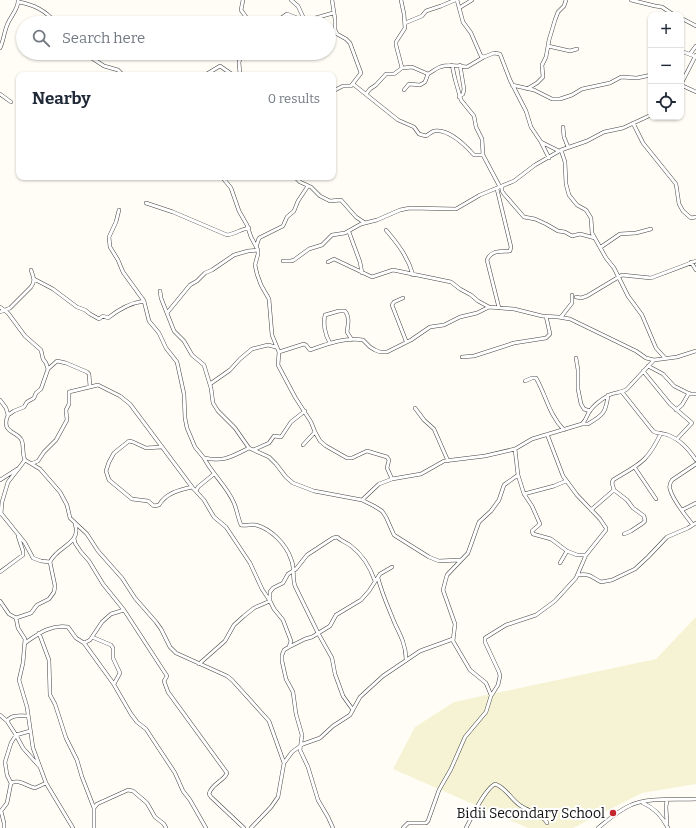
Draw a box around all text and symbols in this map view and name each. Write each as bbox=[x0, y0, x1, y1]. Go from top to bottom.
map controls bbox=[648, 12, 684, 120]
button: + bbox=[648, 12, 684, 48]
search box bbox=[16, 16, 336, 60]
icon: search bbox=[30, 27, 52, 49]
text: Search here bbox=[62, 29, 145, 47]
button: − bbox=[648, 48, 684, 84]
button: locate bbox=[648, 84, 684, 120]
text: Nearby bbox=[32, 88, 91, 109]
text: 0 results bbox=[268, 91, 320, 106]
place label: Bidii Secondary School bbox=[457, 805, 605, 822]
marker: Bidii Secondary School bbox=[608, 808, 618, 818]

